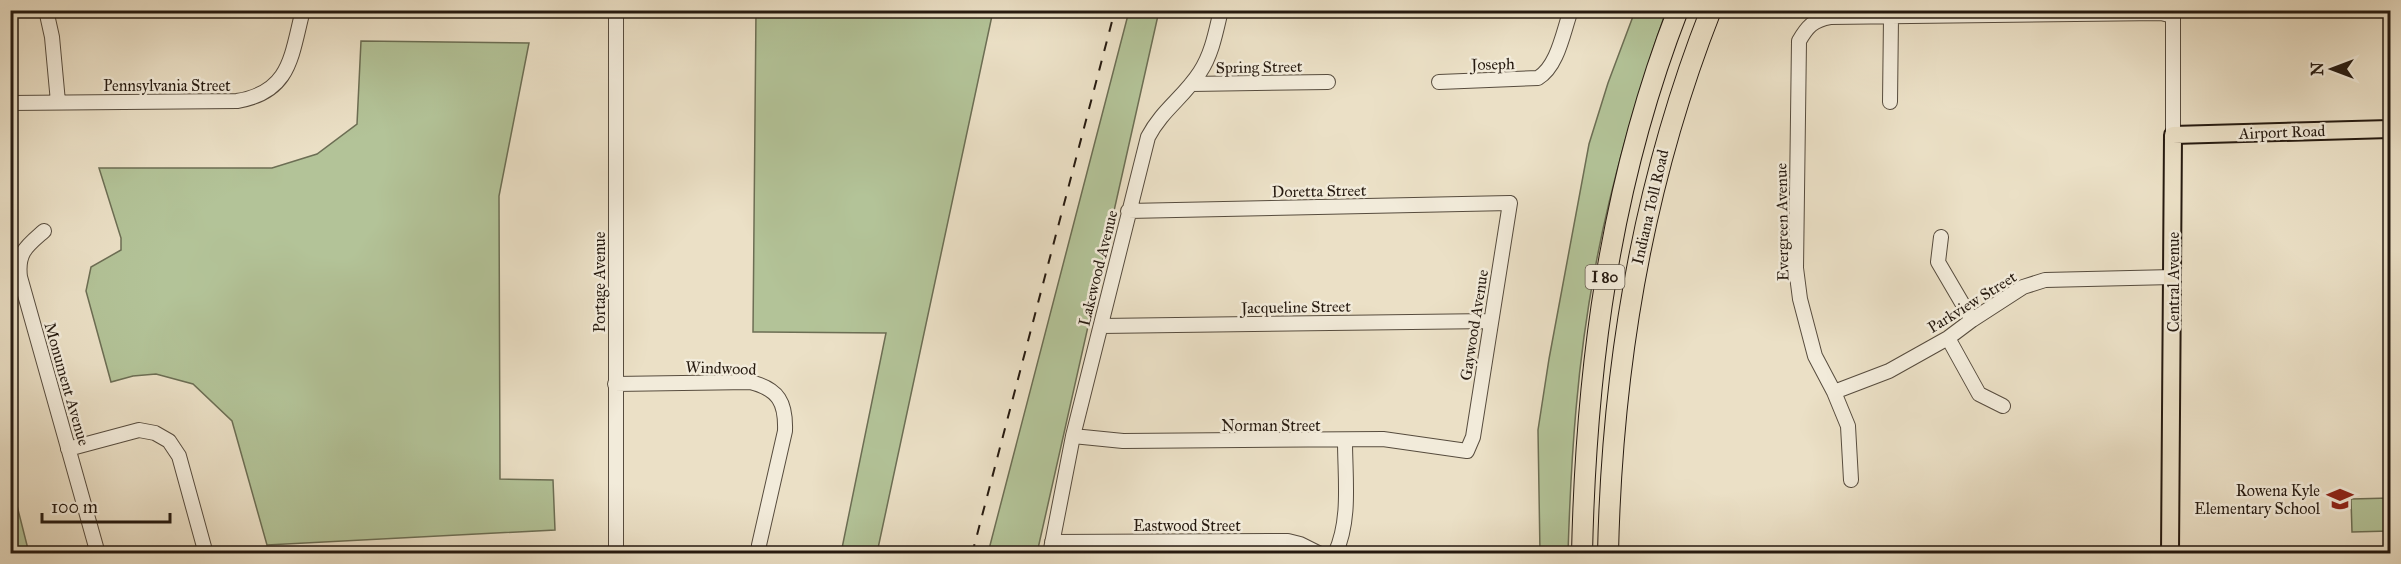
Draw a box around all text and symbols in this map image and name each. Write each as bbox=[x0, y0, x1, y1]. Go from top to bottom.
north arrow bbox=[2302, 39, 2362, 99]
street label: Joseph bbox=[1469, 54, 1515, 75]
street label: Spring Street bbox=[1215, 57, 1303, 78]
text: N bbox=[2308, 62, 2327, 76]
street label: Pennsylvania Street bbox=[103, 76, 231, 95]
street label: Airport Road bbox=[2237, 121, 2326, 143]
street label: Indiana Toll Road bbox=[1628, 148, 1672, 266]
street label: Evergreen Avenue bbox=[1771, 162, 1794, 281]
street label: Doretta Street bbox=[1272, 181, 1367, 201]
street label: Lakewood Avenue bbox=[1074, 208, 1122, 328]
street label: Portage Avenue bbox=[590, 231, 610, 332]
street label: Central Avenue bbox=[2164, 231, 2183, 332]
road number: I 80 bbox=[1586, 265, 1624, 289]
street label: Parkview Street bbox=[1924, 267, 2020, 337]
street label: Gaywood Avenue bbox=[1456, 268, 1492, 382]
street label: Jacqueline Street bbox=[1239, 297, 1351, 318]
street label: Monument Avenue bbox=[40, 320, 94, 448]
street label: Windwood bbox=[685, 357, 757, 379]
street label: Norman Street bbox=[1221, 416, 1321, 435]
place label: Rowena Kyle Elementary School bbox=[2194, 481, 2321, 518]
school or university icon: Rowena Kyle Elementary School bbox=[2325, 484, 2355, 514]
scale bar bbox=[42, 486, 170, 524]
text: 100 m bbox=[51, 496, 98, 518]
street label: Eastwood Street bbox=[1133, 516, 1241, 535]

